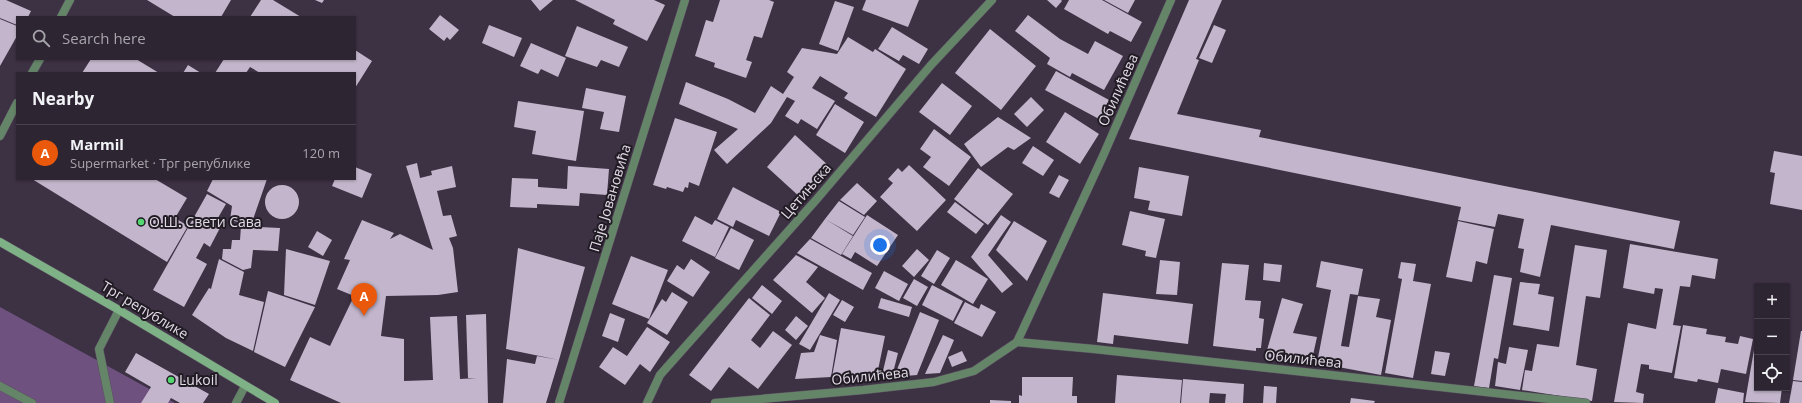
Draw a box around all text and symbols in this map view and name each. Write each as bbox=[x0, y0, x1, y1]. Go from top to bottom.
search box bbox=[16, 16, 356, 60]
icon: search bbox=[30, 27, 52, 49]
text: Search here bbox=[62, 28, 146, 48]
street label: Обилићева bbox=[1093, 51, 1142, 129]
text: Nearby bbox=[32, 87, 94, 110]
text: Marmil bbox=[70, 134, 124, 154]
street label: Паје Јовановића bbox=[584, 142, 635, 254]
text: A bbox=[41, 144, 49, 162]
text: 120 m bbox=[302, 144, 340, 162]
text: Supermarket · Трг републике bbox=[70, 154, 251, 172]
street label: Цетињска bbox=[776, 159, 835, 223]
place label: О.Ш. Свети Сава bbox=[149, 212, 262, 231]
marker: О.Ш. Свети Сава bbox=[136, 217, 146, 227]
your location bbox=[870, 235, 890, 255]
street label: Трг републике bbox=[98, 276, 192, 343]
pin: A bbox=[351, 283, 377, 316]
map controls bbox=[1754, 283, 1790, 391]
button: + bbox=[1754, 283, 1790, 319]
button: − bbox=[1754, 319, 1790, 355]
street label: Обилићева bbox=[1264, 345, 1342, 372]
button: locate bbox=[1754, 355, 1790, 391]
street label: Обилићева bbox=[831, 362, 909, 389]
place label: Lukoil bbox=[179, 370, 218, 389]
marker: Lukoil bbox=[166, 375, 176, 385]

